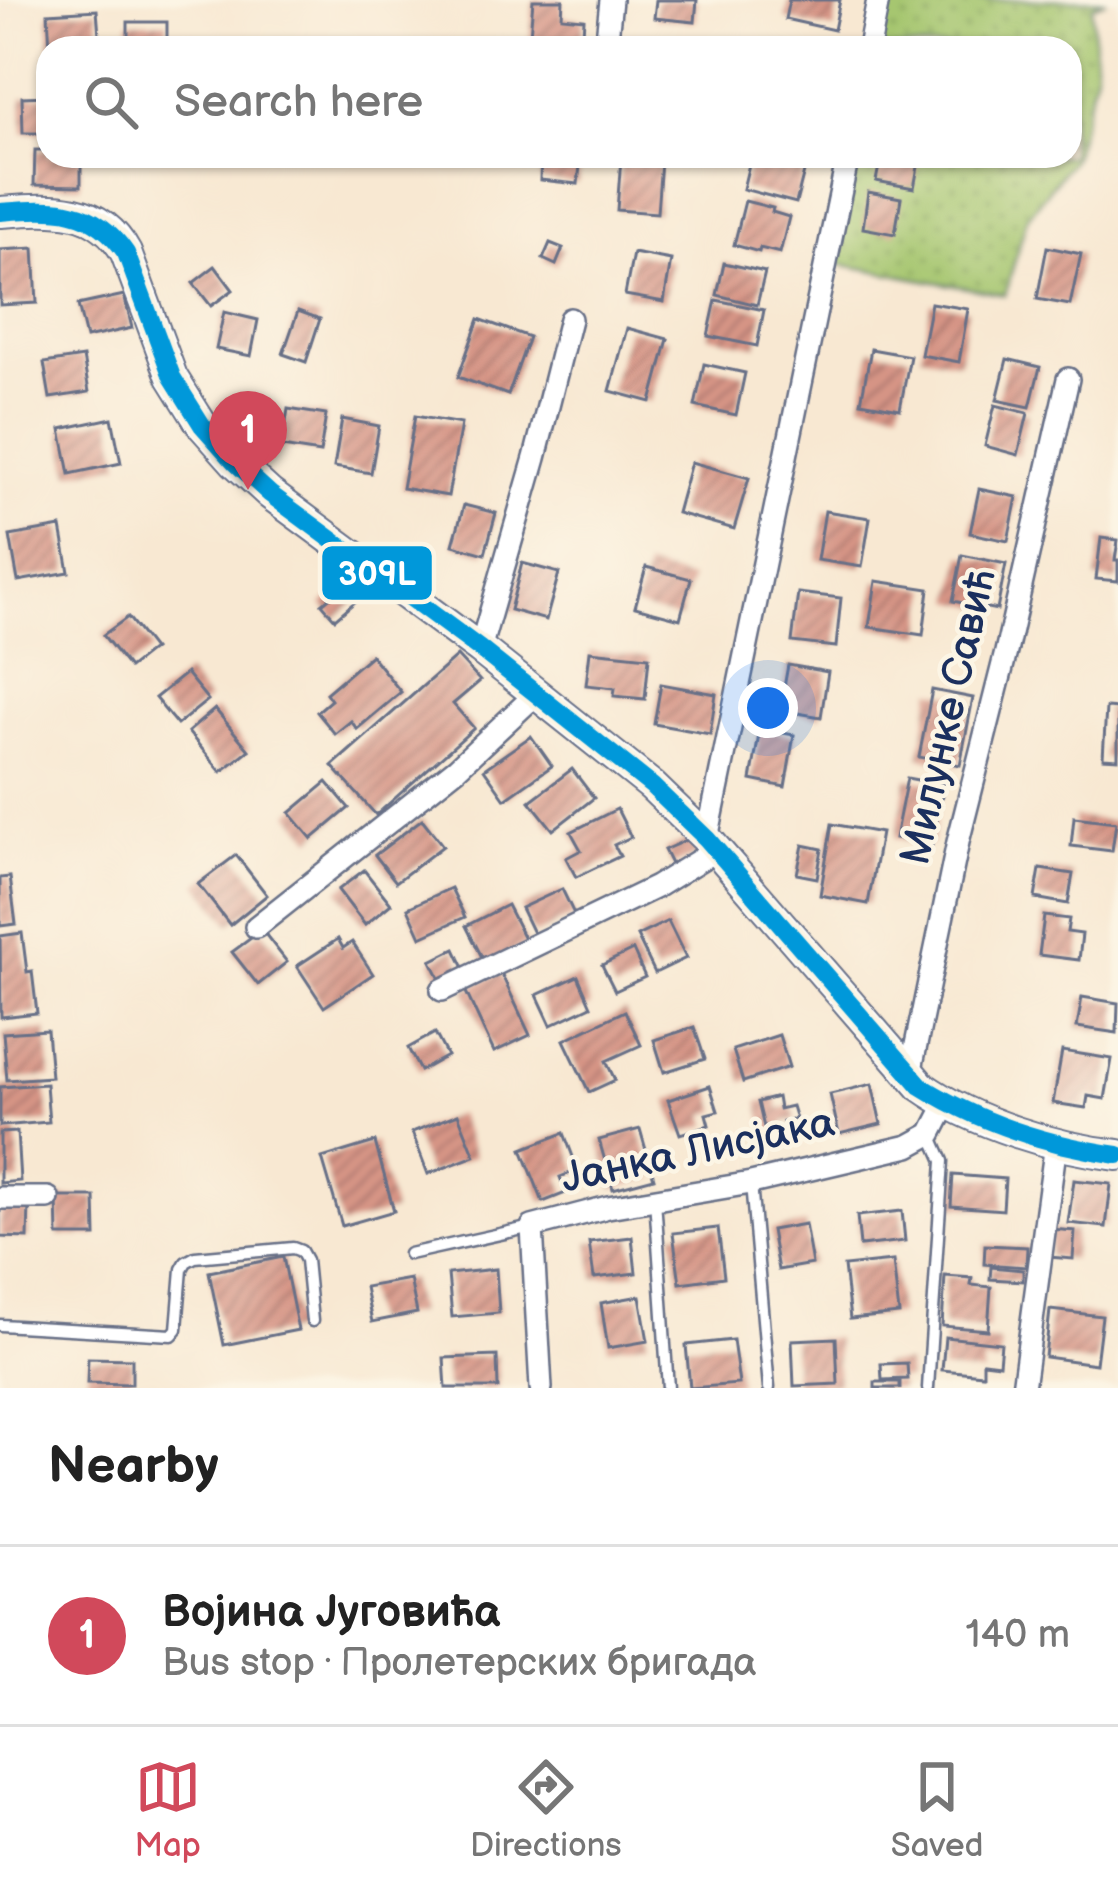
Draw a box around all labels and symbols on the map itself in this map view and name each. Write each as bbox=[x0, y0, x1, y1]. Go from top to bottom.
pin: 1 bbox=[209, 391, 287, 490]
line badge: 309L bbox=[320, 544, 434, 602]
text: 309L bbox=[338, 555, 416, 595]
street label: Милунке Савић bbox=[890, 564, 1008, 870]
your location bbox=[738, 678, 798, 738]
street label: Јанка Лисјака bbox=[557, 1097, 839, 1205]

